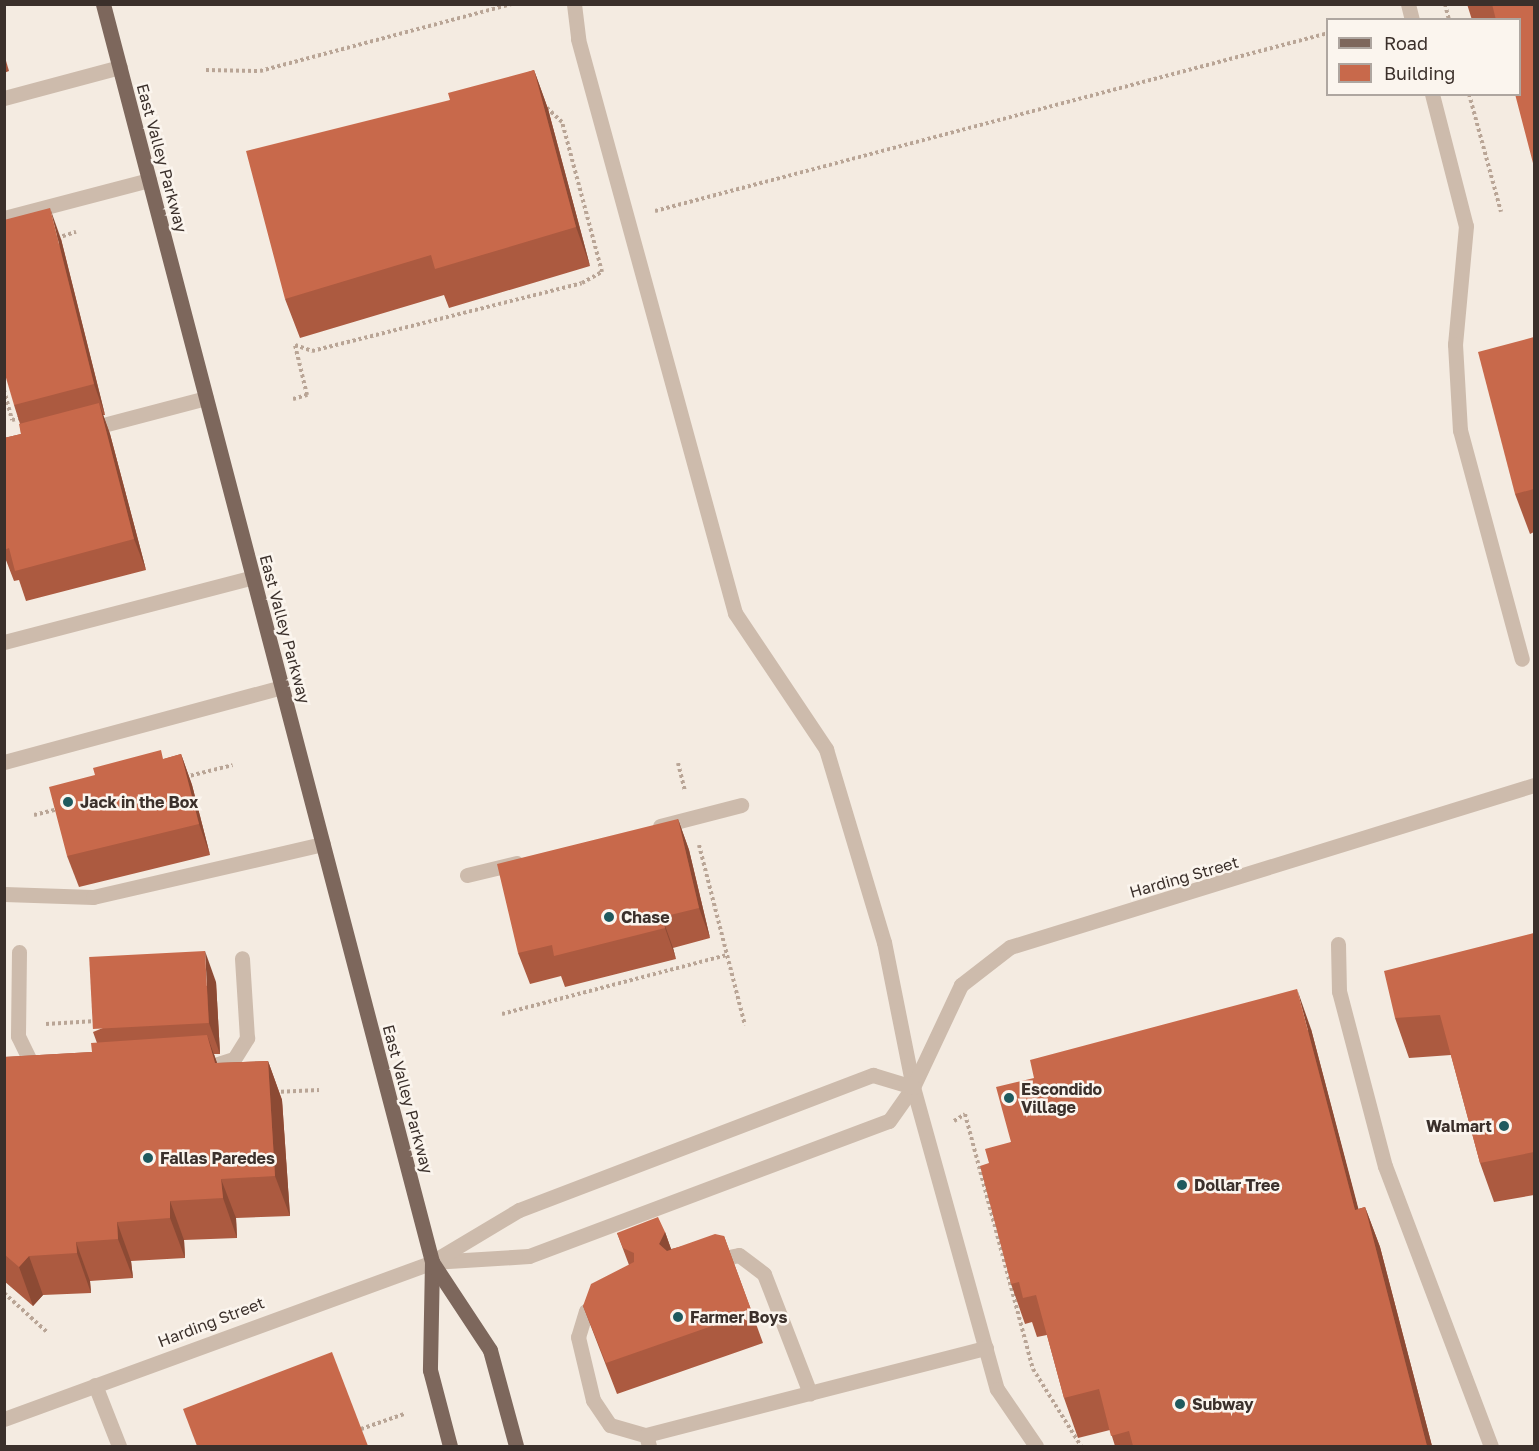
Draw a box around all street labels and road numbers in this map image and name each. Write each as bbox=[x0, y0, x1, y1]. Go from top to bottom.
street label: East Valley Parkway bbox=[133, 81, 191, 235]
street label: East Valley Parkway bbox=[256, 552, 314, 706]
street label: Harding Street bbox=[1127, 852, 1241, 902]
street label: East Valley Parkway bbox=[379, 1022, 437, 1176]
street label: Harding Street bbox=[155, 1293, 267, 1351]

